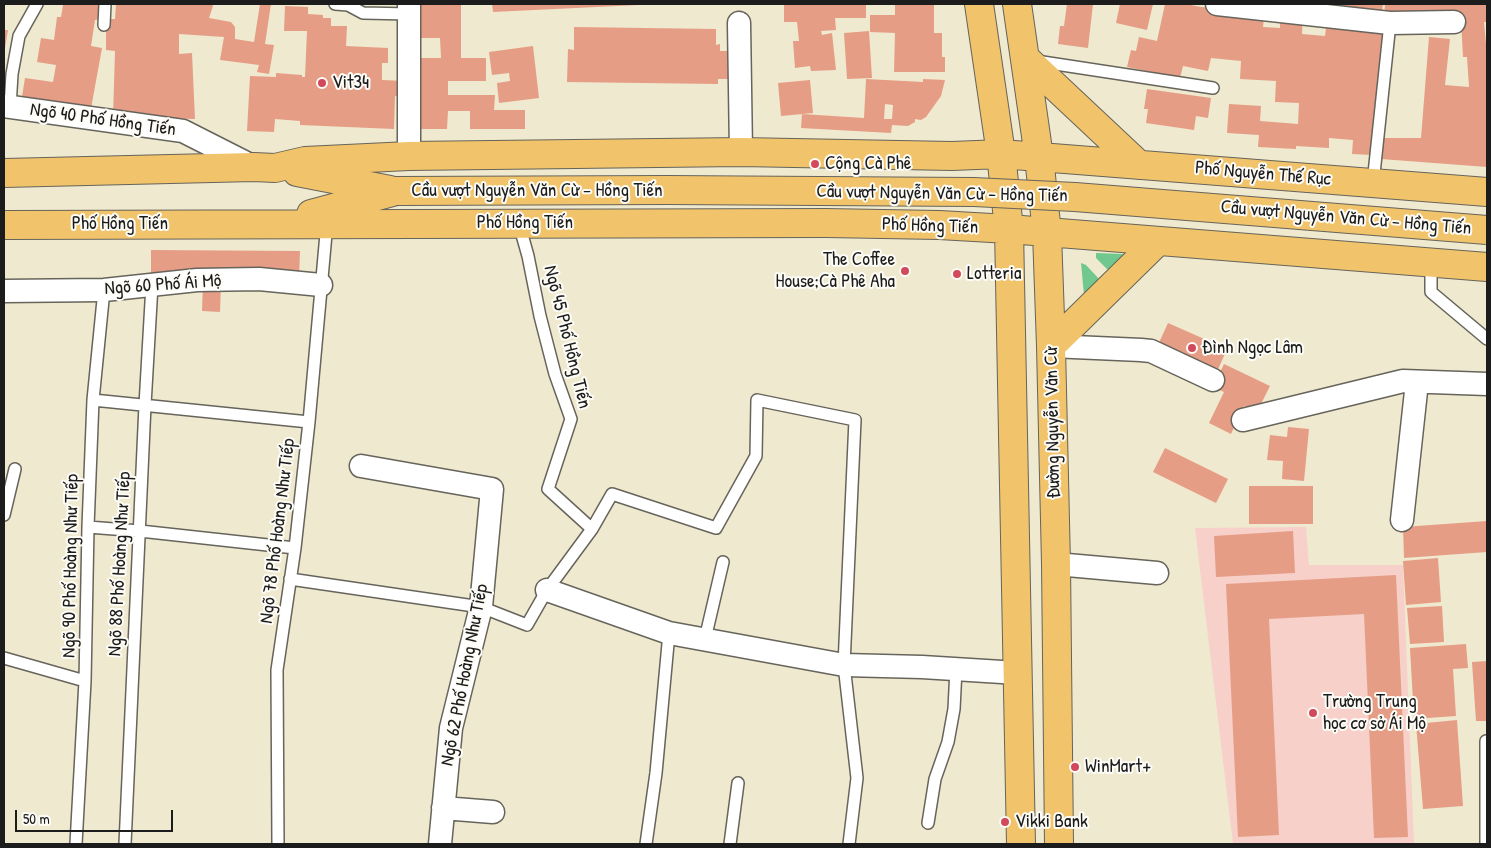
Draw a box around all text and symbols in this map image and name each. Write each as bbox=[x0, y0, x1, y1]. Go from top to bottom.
place label: Vit34 bbox=[332, 72, 369, 94]
marker: Vit34 bbox=[316, 77, 328, 89]
street label: Ngõ 40 Phố Hồng Tiến bbox=[29, 98, 177, 142]
place label: Cộng Cà Phê bbox=[825, 153, 911, 175]
street label: Phố Nguyễn Thế Rục bbox=[1194, 157, 1332, 191]
marker: Cộng Cà Phê bbox=[809, 158, 821, 170]
street label: Cầu vượt Nguyễn Văn Cừ – Hồng Tiến bbox=[411, 180, 663, 202]
street label: Cầu vượt Nguyễn Văn Cừ – Hồng Tiến bbox=[816, 180, 1068, 208]
street label: Cầu vượt Nguyễn Văn Cừ – Hồng Tiến bbox=[1220, 196, 1472, 240]
street label: Phố Hồng Tiến bbox=[477, 212, 573, 234]
street label: Phố Hồng Tiến bbox=[72, 213, 168, 235]
street label: Phố Hồng Tiến bbox=[881, 213, 979, 239]
place label: The Coffee House;Cà Phê Aha bbox=[776, 249, 895, 293]
street label: Ngõ 45 Phố Hồng Tiến bbox=[538, 263, 596, 411]
place label: Lotteria bbox=[967, 263, 1021, 285]
marker: The Coffee House;Cà Phê Aha bbox=[899, 265, 911, 277]
marker: Lotteria bbox=[951, 268, 963, 280]
street label: Ngõ 60 Phố Ái Mộ bbox=[104, 270, 222, 300]
place label: Đình Ngọc Lâm bbox=[1202, 337, 1303, 359]
marker: Đình Ngọc Lâm bbox=[1186, 342, 1198, 354]
street label: Đường Nguyễn Văn Cừ bbox=[1040, 347, 1066, 499]
street label: Ngõ 78 Phố Hoàng Như Tiếp bbox=[255, 437, 301, 625]
street label: Ngõ 88 Phố Hoàng Như Tiếp bbox=[104, 471, 136, 657]
street label: Ngõ 90 Phố Hoàng Như Tiếp bbox=[58, 474, 84, 658]
street label: Ngõ 62 Phố Hoàng Như Tiếp bbox=[436, 582, 494, 768]
place label: Trường Trung học cơ sở Ái Mộ bbox=[1323, 691, 1426, 735]
marker: Trường Trung học cơ sở Ái Mộ bbox=[1307, 707, 1319, 719]
place label: WinMart+ bbox=[1085, 756, 1151, 778]
marker: WinMart+ bbox=[1069, 761, 1081, 773]
scale bar bbox=[18, 800, 175, 832]
text: 50 m bbox=[23, 808, 50, 829]
place label: Vikki Bank bbox=[1015, 811, 1088, 833]
marker: Vikki Bank bbox=[999, 816, 1011, 828]

